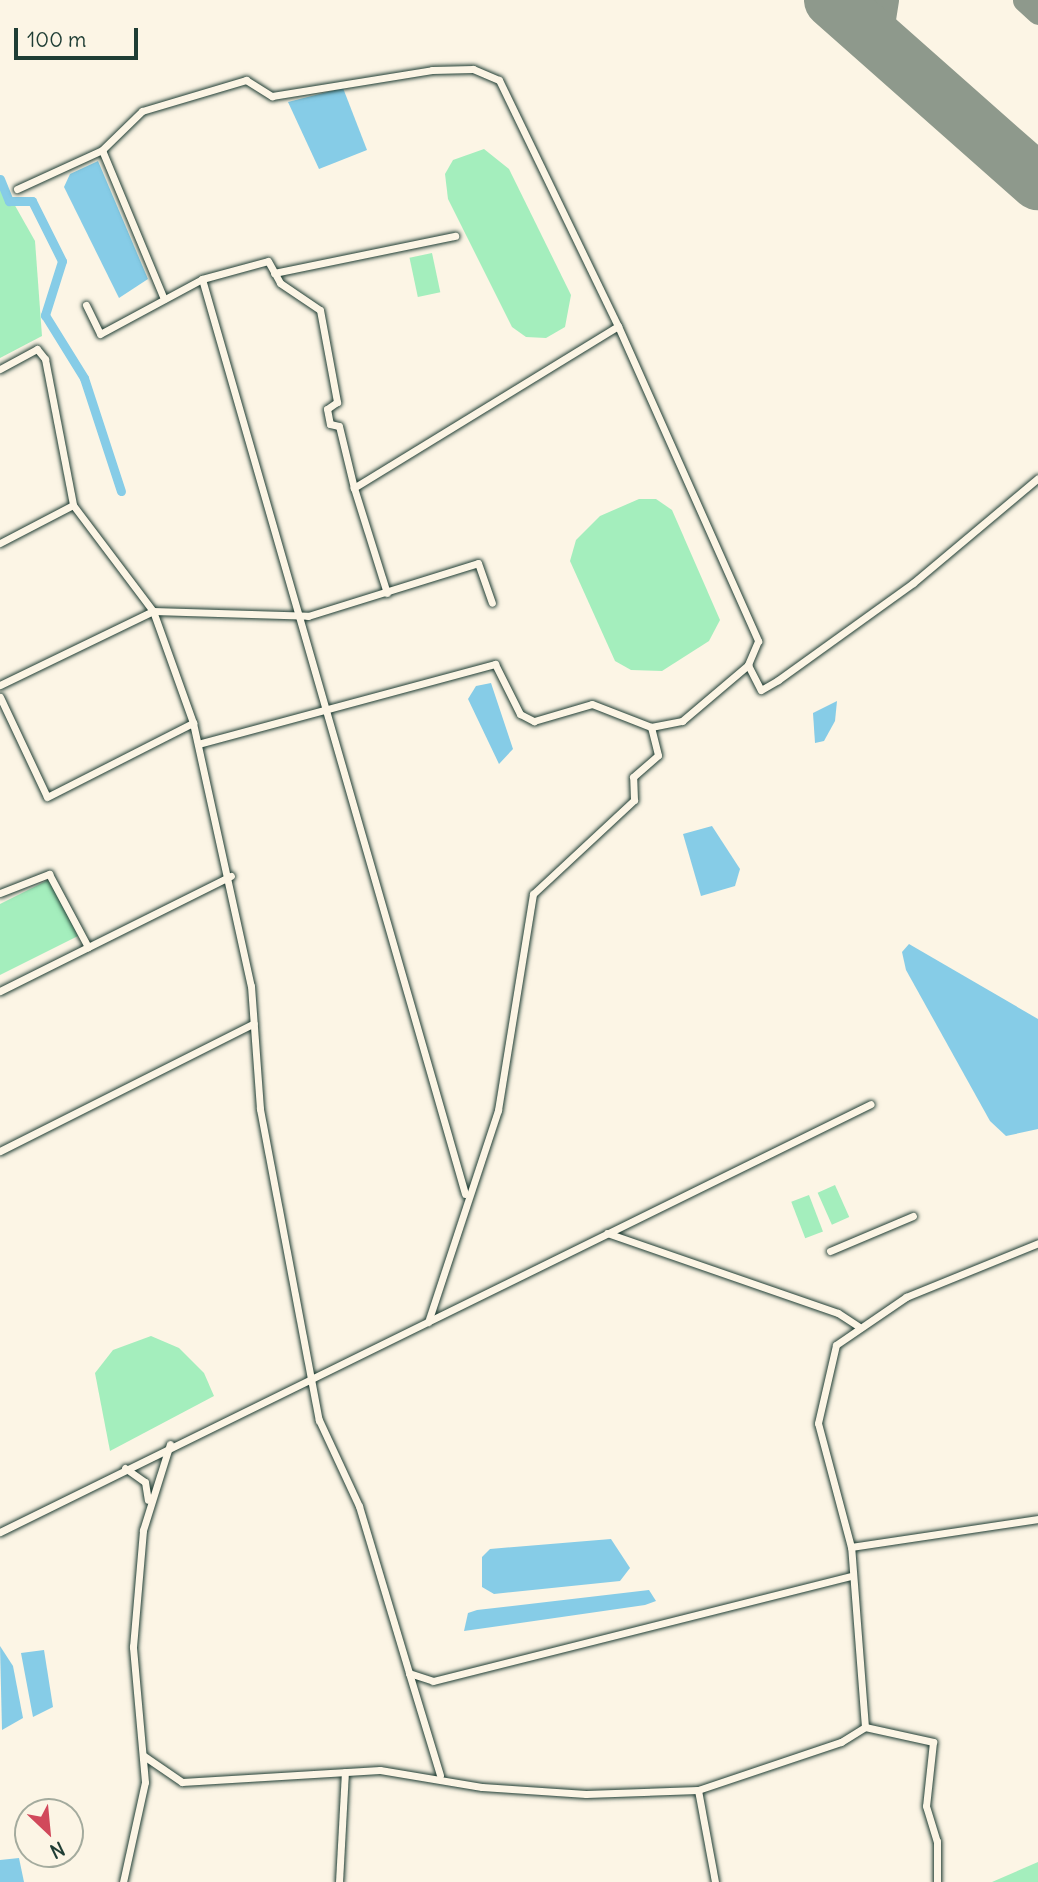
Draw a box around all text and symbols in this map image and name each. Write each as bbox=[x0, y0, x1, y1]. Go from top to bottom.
scale bar bbox=[18, 14, 142, 58]
text: 100 m bbox=[27, 26, 86, 53]
north arrow bbox=[14, 1798, 84, 1868]
text: N bbox=[46, 1836, 69, 1864]

